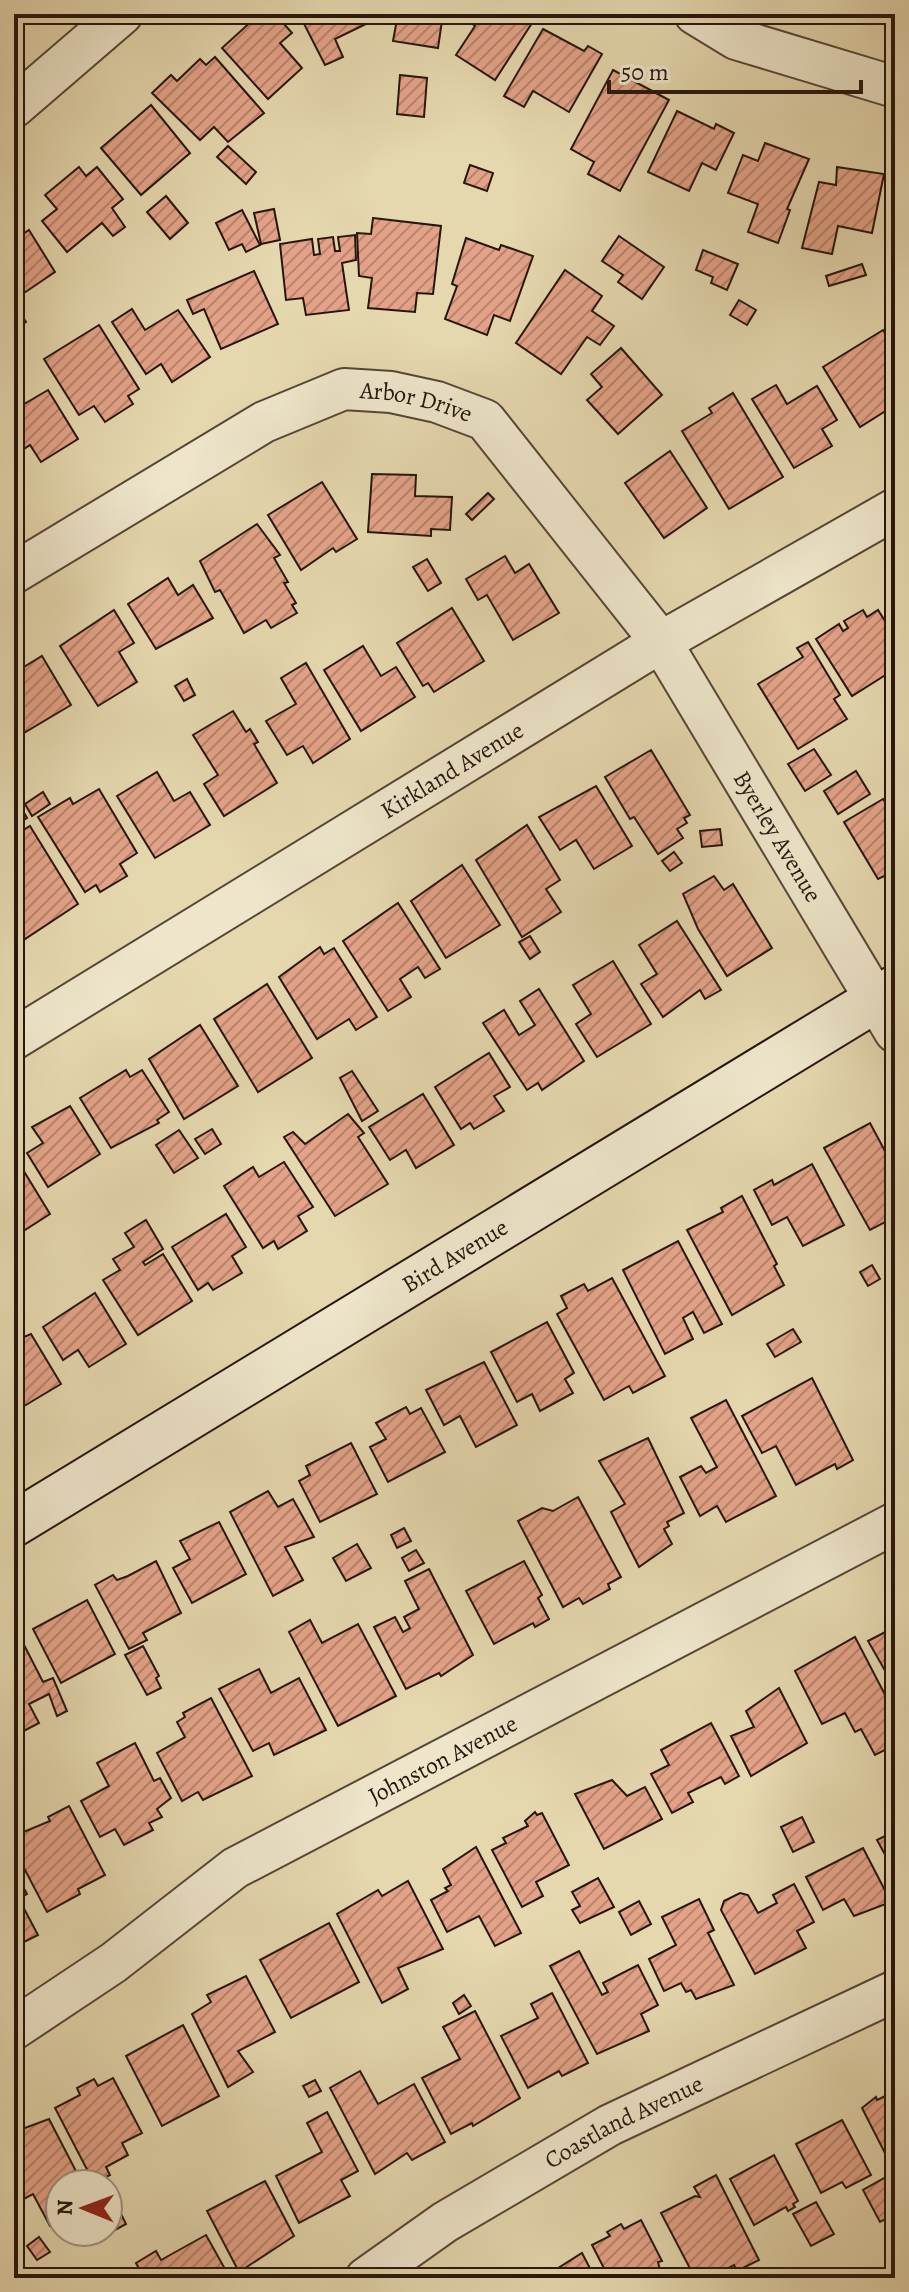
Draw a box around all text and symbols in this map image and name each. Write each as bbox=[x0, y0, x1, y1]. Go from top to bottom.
scale bar bbox=[609, 44, 861, 94]
text: 50 m bbox=[621, 56, 669, 88]
street label: Arbor Drive bbox=[358, 374, 477, 430]
street label: Kirkland Avenue bbox=[375, 714, 530, 826]
street label: Byerley Avenue bbox=[726, 765, 829, 908]
street label: Bird Avenue bbox=[396, 1211, 514, 1300]
street label: Johnston Avenue bbox=[363, 1707, 523, 1812]
street label: Coastland Avenue bbox=[538, 2068, 708, 2176]
north arrow bbox=[44, 2168, 124, 2248]
text: N bbox=[50, 2199, 80, 2216]

